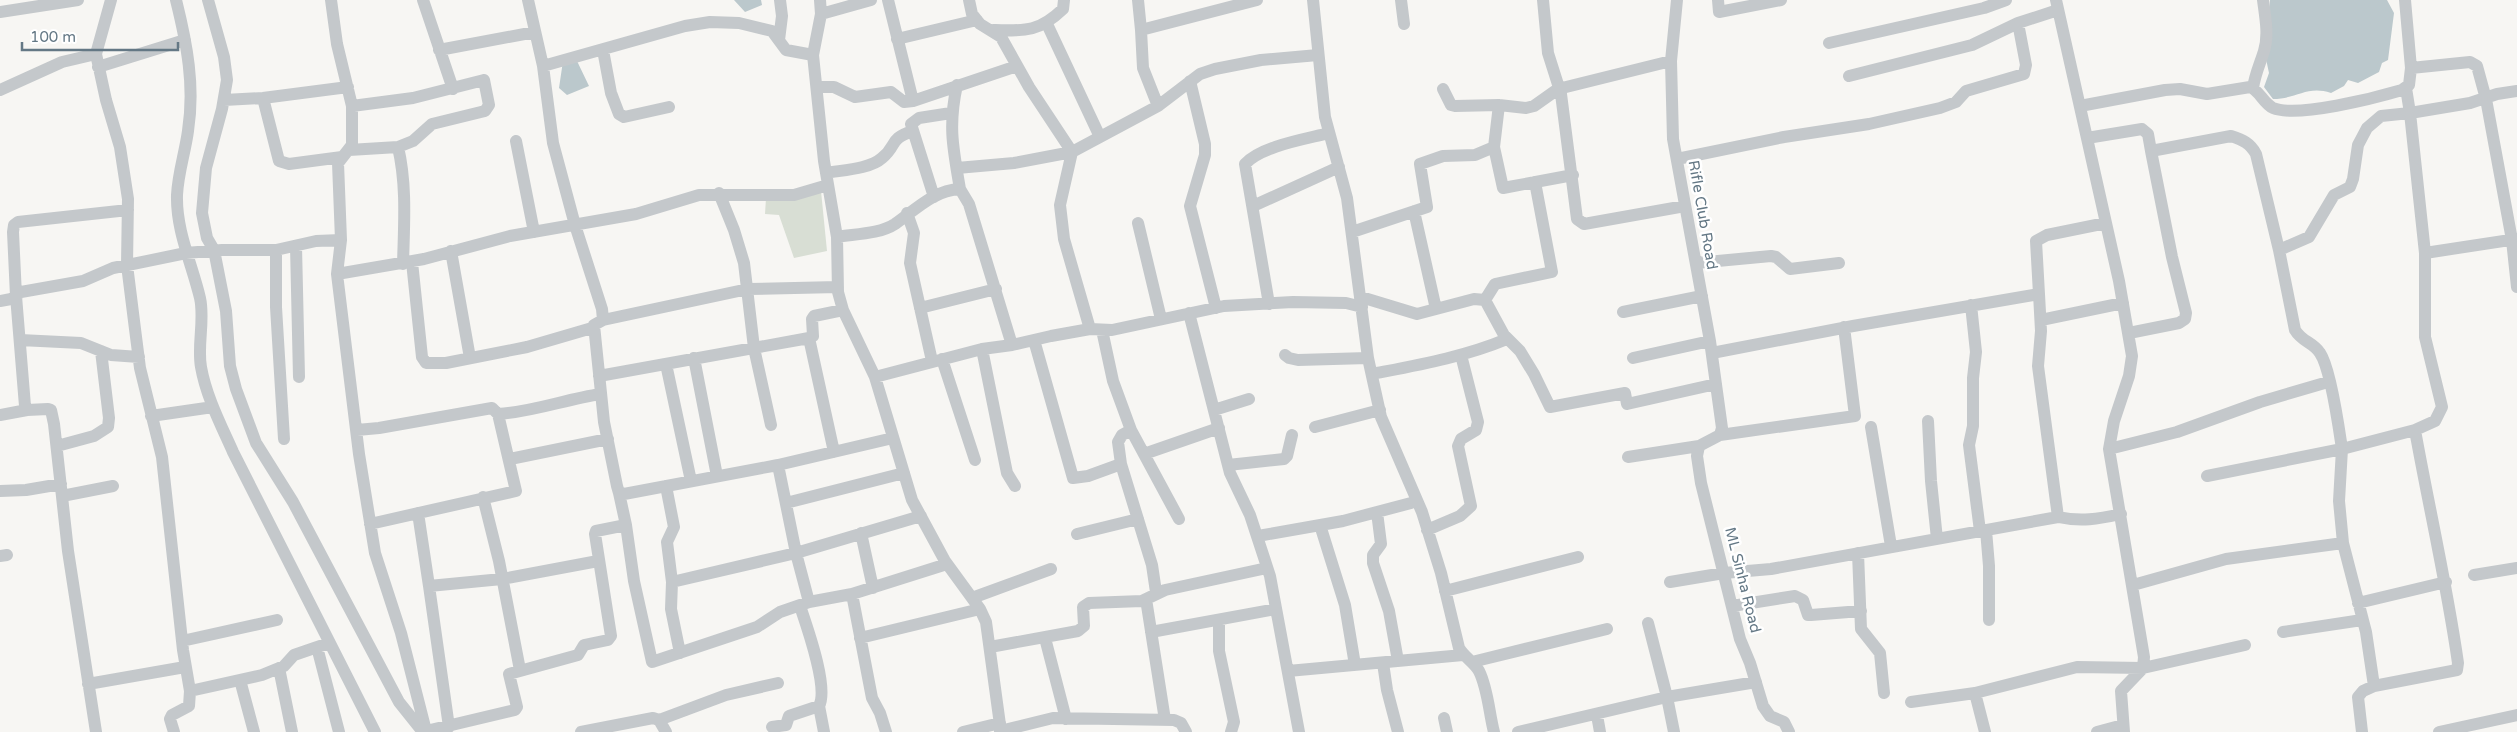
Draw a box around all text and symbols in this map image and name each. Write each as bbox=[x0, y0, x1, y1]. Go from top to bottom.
scale bar bbox=[22, 20, 179, 52]
text: 100 m bbox=[30, 28, 76, 46]
street label: Rifle Club Road bbox=[1685, 159, 1721, 271]
street label: ML Sinha Road bbox=[1721, 525, 1765, 635]

